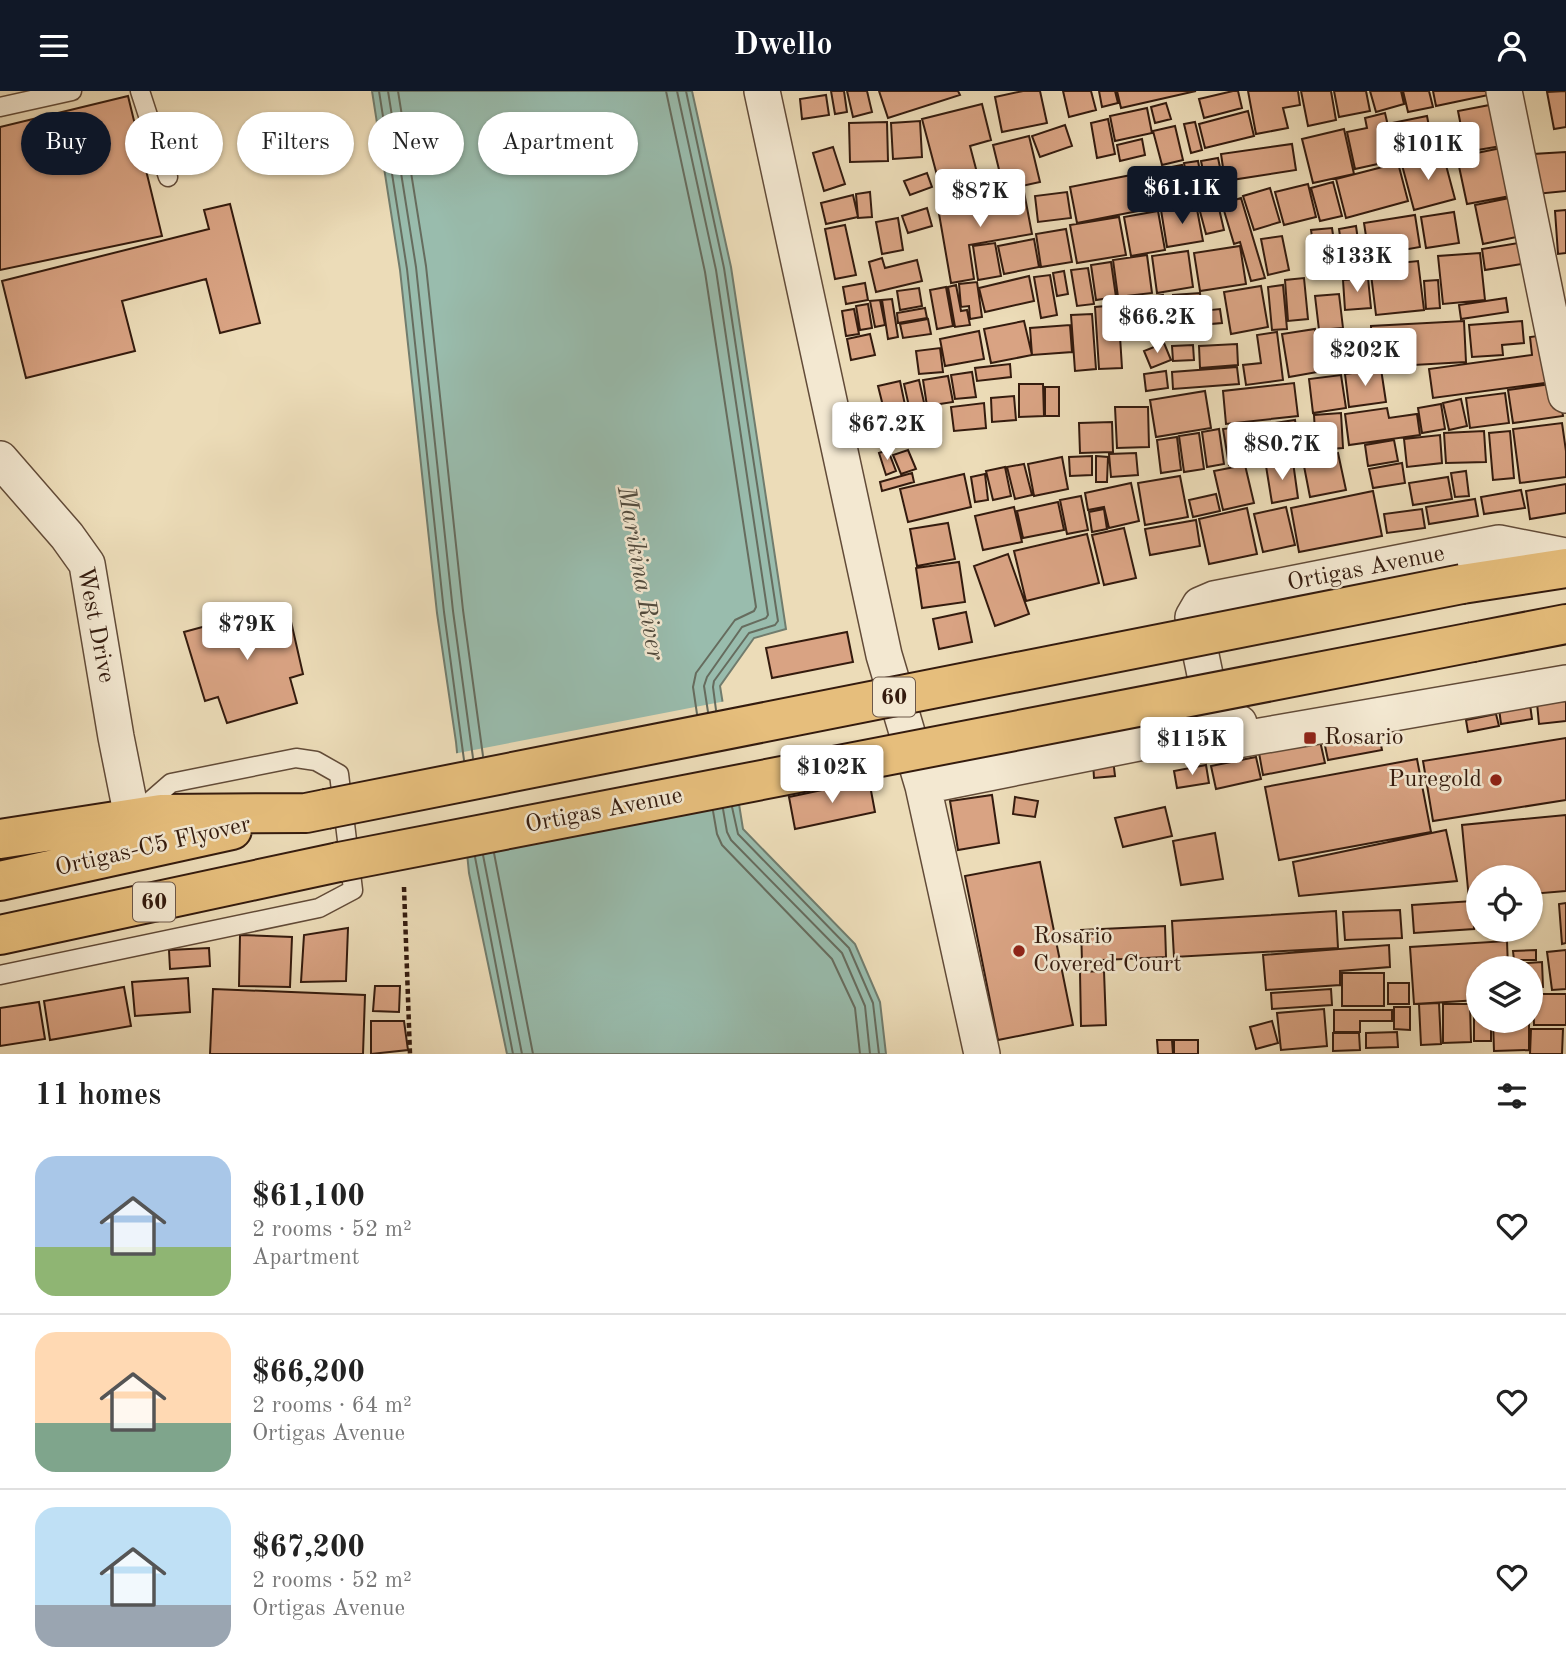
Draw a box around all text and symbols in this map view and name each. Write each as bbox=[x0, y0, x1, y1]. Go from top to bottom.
icon: menu bbox=[35, 27, 73, 65]
icon: person bbox=[1493, 27, 1531, 65]
text: Dwello bbox=[733, 30, 833, 62]
chip: Buy bbox=[21, 112, 111, 175]
chip: Rent bbox=[125, 112, 223, 175]
chip: Filters bbox=[237, 112, 354, 175]
chip: New bbox=[368, 112, 464, 175]
chip: Apartment bbox=[478, 112, 638, 175]
pin: $101K bbox=[1379, 123, 1477, 182]
text: $101K bbox=[1392, 133, 1464, 156]
pin: $61.1K bbox=[1125, 167, 1239, 226]
pin: $87K bbox=[939, 169, 1021, 229]
text: $61.1K bbox=[1143, 177, 1221, 200]
text: $87K bbox=[951, 180, 1009, 203]
pin: $133K bbox=[1308, 235, 1406, 294]
text: $133K bbox=[1321, 245, 1393, 268]
pin: $66.2K bbox=[1100, 295, 1214, 355]
text: $66.2K bbox=[1118, 306, 1196, 329]
pin: $202K bbox=[1316, 329, 1414, 388]
text: $202K bbox=[1329, 339, 1401, 362]
pin: $67.2K bbox=[830, 403, 944, 462]
text: $67.2K bbox=[848, 413, 926, 436]
pin: $80.7K bbox=[1225, 423, 1339, 482]
text: $80.7K bbox=[1243, 433, 1321, 456]
water label: Marikina River bbox=[612, 483, 668, 663]
street label: Ortigas Avenue bbox=[1285, 542, 1447, 596]
street label: West Drive bbox=[72, 565, 118, 685]
pin: $79K bbox=[206, 603, 288, 662]
text: $79K bbox=[218, 613, 276, 636]
road number: 60 bbox=[873, 677, 915, 717]
pin: $115K bbox=[1143, 717, 1241, 777]
place label: Rosario bbox=[1324, 726, 1404, 750]
text: $115K bbox=[1156, 728, 1228, 751]
marker: Rosario bbox=[1302, 730, 1318, 746]
pin: $102K bbox=[783, 745, 881, 805]
text: $102K bbox=[796, 756, 868, 779]
place label: Puregold bbox=[1388, 768, 1482, 792]
marker: Puregold bbox=[1488, 772, 1504, 788]
street label: Ortigas Avenue bbox=[523, 784, 685, 838]
street label: Ortigas-C5 Flyover bbox=[53, 813, 253, 881]
map controls bbox=[1466, 865, 1543, 1033]
button: locate bbox=[1466, 865, 1543, 942]
road number: 60 bbox=[133, 883, 175, 922]
place label: Rosario Covered Court bbox=[1033, 925, 1182, 977]
marker: Rosario Covered Court bbox=[1011, 943, 1027, 959]
button: layers bbox=[1466, 956, 1543, 1033]
icon: filters bbox=[1493, 1077, 1531, 1115]
text: 11 homes bbox=[35, 1081, 161, 1111]
text: $61,100 bbox=[252, 1182, 365, 1212]
icon: home bbox=[91, 1184, 175, 1268]
icon: heart bbox=[1493, 1207, 1531, 1245]
text: 2 rooms · 52 m² bbox=[252, 1218, 412, 1241]
text: Apartment bbox=[252, 1246, 360, 1269]
text: $66,200 bbox=[252, 1358, 365, 1388]
icon: home bbox=[91, 1360, 175, 1444]
icon: heart bbox=[1493, 1383, 1531, 1421]
text: 2 rooms · 64 m² bbox=[252, 1394, 412, 1417]
text: Ortigas Avenue bbox=[252, 1422, 405, 1445]
text: $67,200 bbox=[252, 1533, 365, 1563]
icon: home bbox=[91, 1535, 175, 1619]
icon: heart bbox=[1493, 1558, 1531, 1596]
text: 2 rooms · 52 m² bbox=[252, 1569, 412, 1592]
text: Ortigas Avenue bbox=[252, 1597, 405, 1620]

